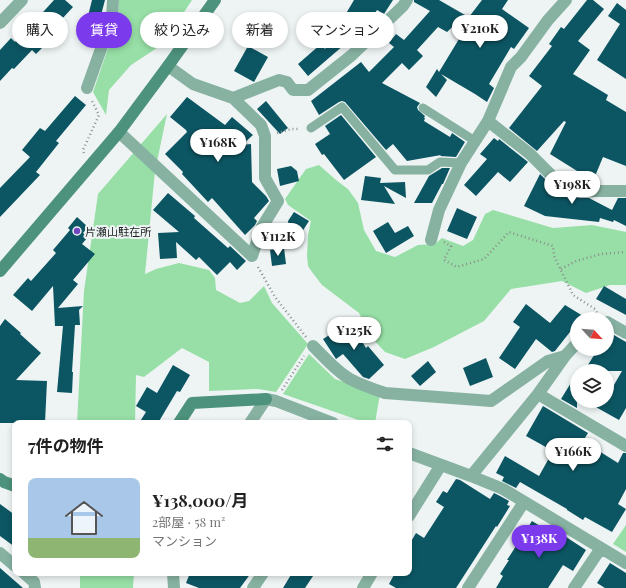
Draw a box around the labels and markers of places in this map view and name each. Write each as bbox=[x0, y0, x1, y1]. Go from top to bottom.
pin: ¥210K bbox=[452, 15, 508, 49]
pin: ¥168K bbox=[190, 129, 246, 163]
pin: ¥198K bbox=[544, 171, 600, 205]
pin: ¥112K bbox=[250, 223, 306, 257]
place label: 片瀬山駐在所 bbox=[85, 224, 152, 239]
marker: 片瀬山駐在所 bbox=[72, 226, 82, 236]
pin: ¥125K bbox=[326, 317, 382, 351]
pin: ¥166K bbox=[545, 438, 601, 472]
pin: ¥138K bbox=[511, 525, 567, 559]

